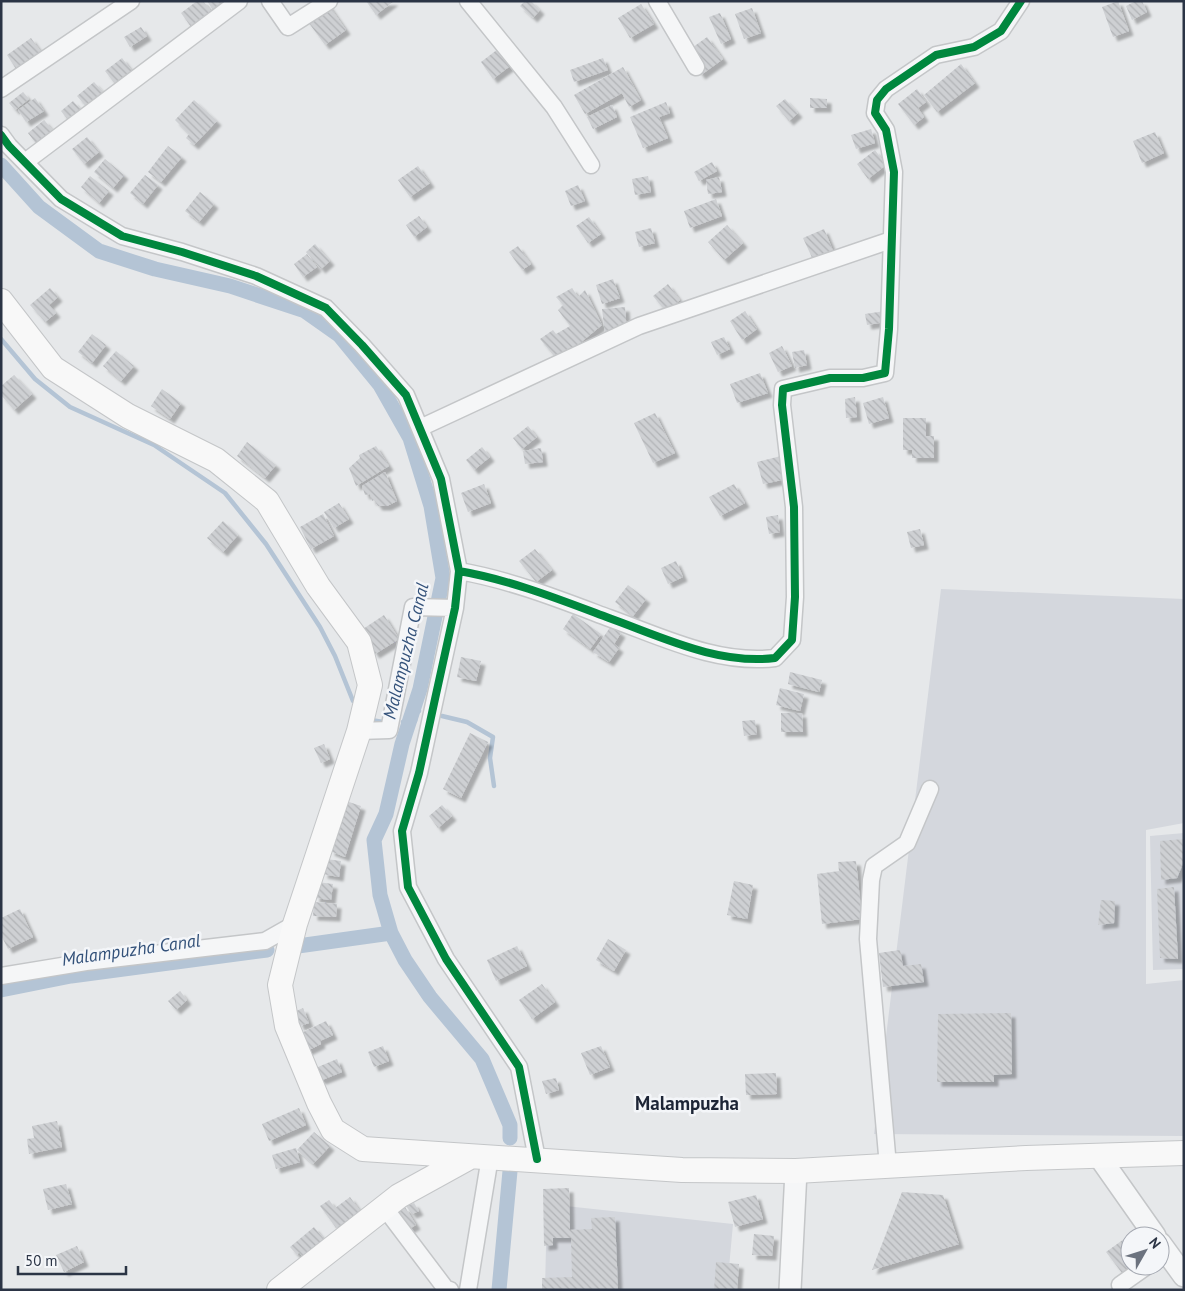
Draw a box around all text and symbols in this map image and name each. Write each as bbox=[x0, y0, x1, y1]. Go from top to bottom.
water label: Malampuzha Canal bbox=[377, 580, 434, 721]
water label: Malampuzha Canal bbox=[60, 928, 202, 971]
district label: Malampuzha bbox=[635, 1091, 739, 1115]
north arrow bbox=[1120, 1226, 1170, 1276]
text: N bbox=[1145, 1234, 1165, 1252]
scale bar bbox=[18, 1244, 125, 1276]
text: 50 m bbox=[25, 1251, 58, 1270]

